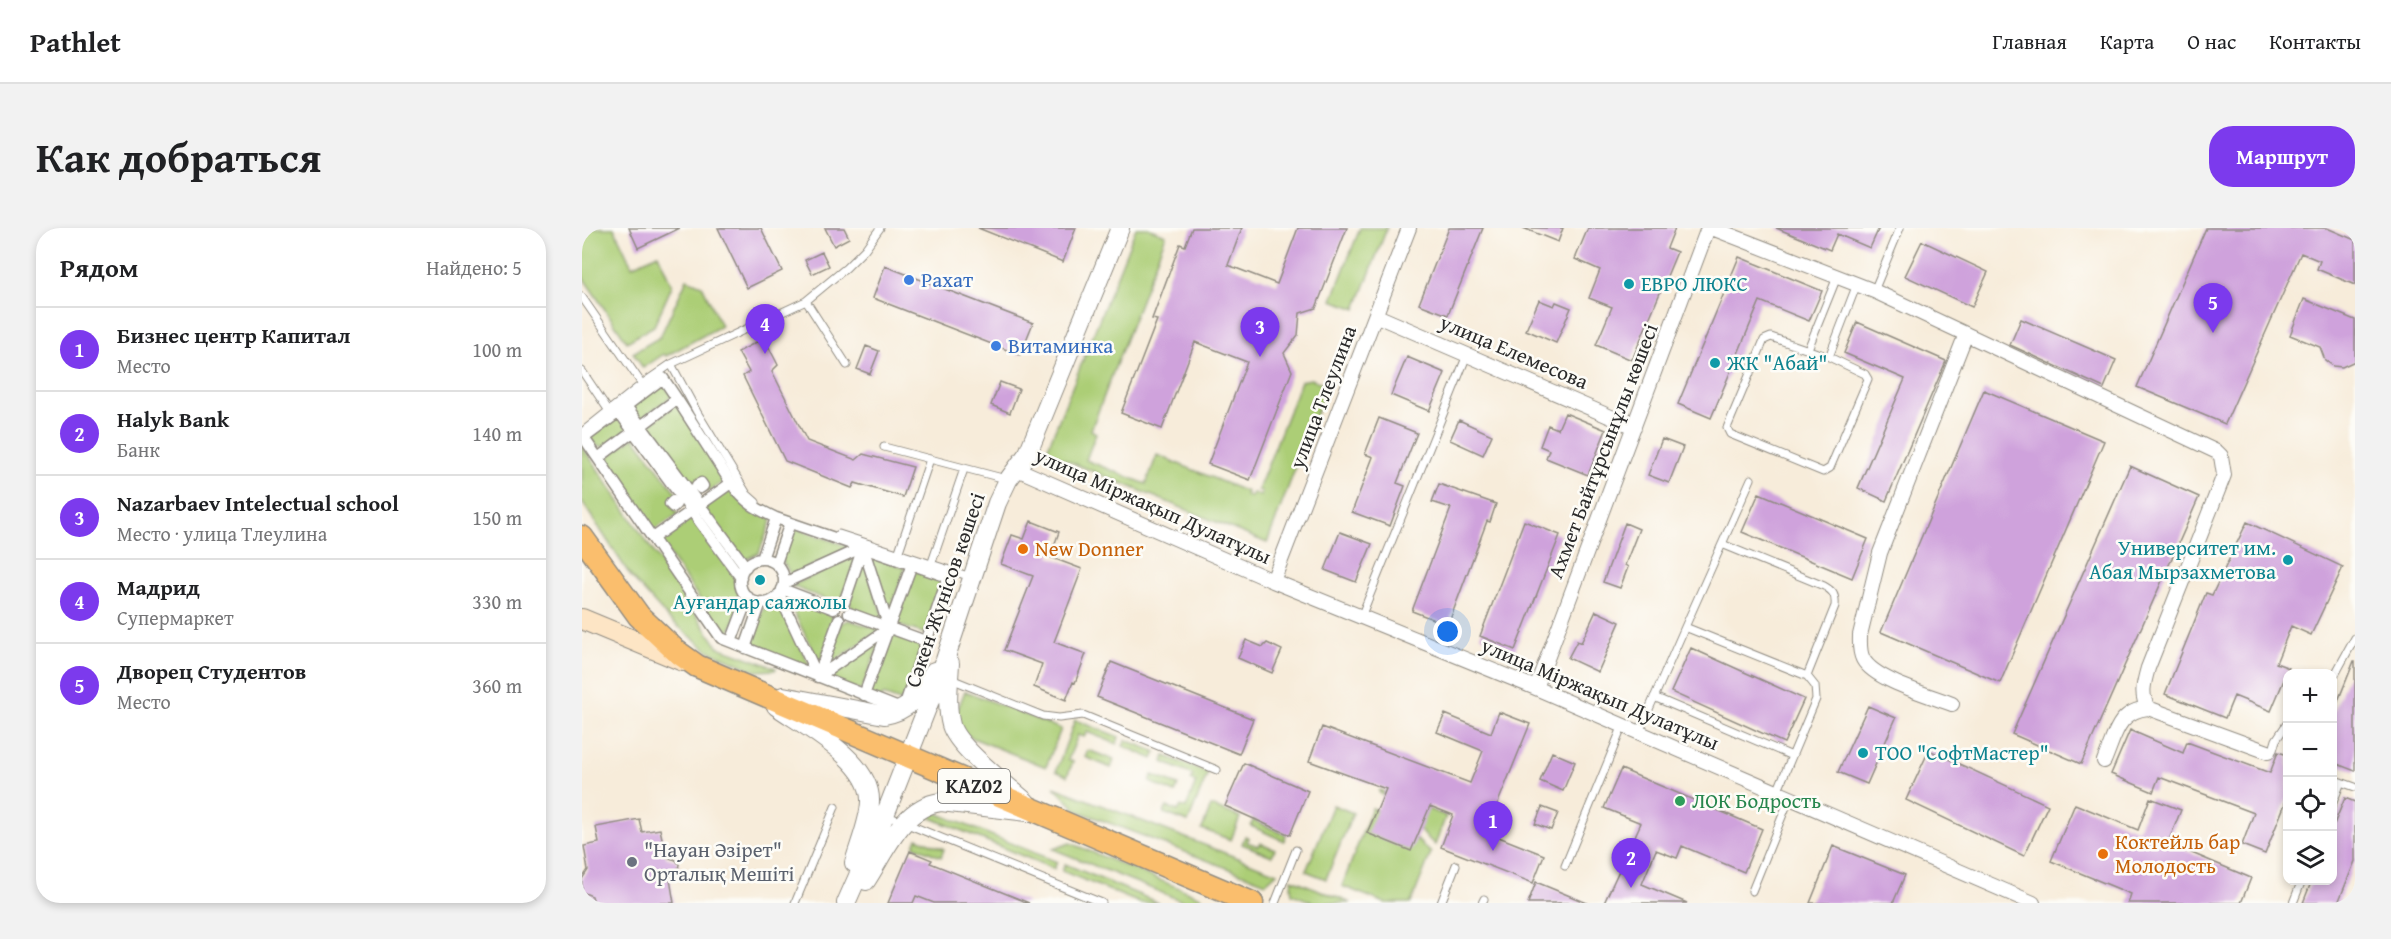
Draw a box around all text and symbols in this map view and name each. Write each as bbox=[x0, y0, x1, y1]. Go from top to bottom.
text: Pathlet bbox=[30, 21, 121, 62]
text: Главная bbox=[1992, 26, 2067, 57]
text: Карта bbox=[2100, 26, 2154, 57]
text: О нас bbox=[2187, 26, 2236, 57]
text: Контакты bbox=[2269, 26, 2361, 57]
text: Как добраться bbox=[36, 126, 321, 187]
button: Маршрут bbox=[2209, 126, 2355, 187]
text: Рядом bbox=[60, 248, 138, 287]
text: Найдено: 5 bbox=[426, 253, 522, 282]
place label: Рахат bbox=[921, 264, 973, 295]
place label: ЕВРО ЛЮКС bbox=[1641, 268, 1748, 299]
marker: Рахат bbox=[902, 273, 916, 287]
marker: ЕВРО ЛЮКС bbox=[1622, 277, 1636, 291]
pin: 5 bbox=[2194, 284, 2232, 333]
pin: 4 bbox=[746, 304, 784, 354]
street label: улица Елемесова bbox=[1434, 306, 1593, 397]
pin: 3 bbox=[1240, 308, 1280, 357]
text: Бизнес центр Капитал bbox=[117, 319, 350, 351]
street label: Ахмет Байтұрсынұлы көшесі bbox=[1540, 319, 1666, 583]
street label: улица Тлеулина bbox=[1281, 321, 1364, 474]
place label: Витаминка bbox=[1008, 330, 1113, 361]
text: 1 bbox=[74, 335, 85, 364]
text: 100 m bbox=[472, 335, 522, 364]
marker: Витаминка bbox=[989, 339, 1003, 353]
place label: ЖК "Абай" bbox=[1726, 347, 1828, 378]
text: Место bbox=[117, 351, 171, 380]
marker: ЖК "Абай" bbox=[1708, 356, 1722, 370]
text: Halyk Bank bbox=[117, 403, 229, 435]
text: 2 bbox=[74, 419, 85, 448]
text: 140 m bbox=[472, 419, 522, 448]
text: Банк bbox=[117, 435, 160, 464]
street label: улица Міржақып Дулатұлы bbox=[1029, 439, 1277, 572]
text: Nazarbaev Intelectual school bbox=[117, 487, 399, 519]
street label: Сәкен Жүнісов көшесі bbox=[897, 488, 992, 691]
text: 3 bbox=[74, 503, 85, 532]
text: 150 m bbox=[472, 503, 522, 532]
text: Место · улица Тлеулина bbox=[117, 519, 327, 548]
place label: Университет им. Абая Мырзахметова bbox=[2089, 532, 2276, 587]
place label: New Donner bbox=[1035, 533, 1144, 564]
marker: New Donner bbox=[1016, 542, 1030, 556]
marker: Университет им. Абая Мырзахметова bbox=[2281, 553, 2295, 567]
text: Мадрид bbox=[117, 571, 200, 603]
marker: Ауғандар саяжолы bbox=[753, 573, 767, 587]
place label: Ауғандар саяжолы bbox=[673, 586, 847, 617]
text: 4 bbox=[74, 587, 85, 616]
text: 330 m bbox=[472, 587, 522, 616]
text: Супермаркет bbox=[117, 603, 234, 632]
your location bbox=[1433, 617, 1462, 646]
street label: улица Міржақып Дулатұлы bbox=[1475, 629, 1724, 758]
text: Дворец Студентов bbox=[117, 655, 306, 687]
map controls bbox=[2283, 669, 2337, 885]
button: + bbox=[2283, 669, 2337, 723]
text: 5 bbox=[74, 671, 85, 700]
text: 360 m bbox=[472, 671, 522, 700]
text: Место bbox=[117, 687, 171, 716]
button: − bbox=[2283, 723, 2337, 777]
place label: ТОО "СофтМастер" bbox=[1875, 737, 2049, 768]
marker: ТОО "СофтМастер" bbox=[1856, 746, 1870, 760]
road number: KАZ02 bbox=[938, 769, 1010, 803]
button: locate bbox=[2283, 777, 2337, 831]
place label: ЛОК Бодрость bbox=[1692, 785, 1821, 816]
marker: ЛОК Бодрость bbox=[1673, 794, 1687, 808]
pin: 1 bbox=[1474, 802, 1512, 851]
place label: Коктейль бар Молодость bbox=[2115, 826, 2240, 881]
button: layers bbox=[2283, 831, 2337, 885]
place label: "Науан Әзірет" Орталық Мешіті bbox=[644, 834, 795, 889]
pin: 2 bbox=[1612, 838, 1650, 888]
marker: Коктейль бар Молодость bbox=[2096, 847, 2110, 861]
marker: "Науан Әзірет" Орталық Мешіті bbox=[625, 855, 639, 869]

